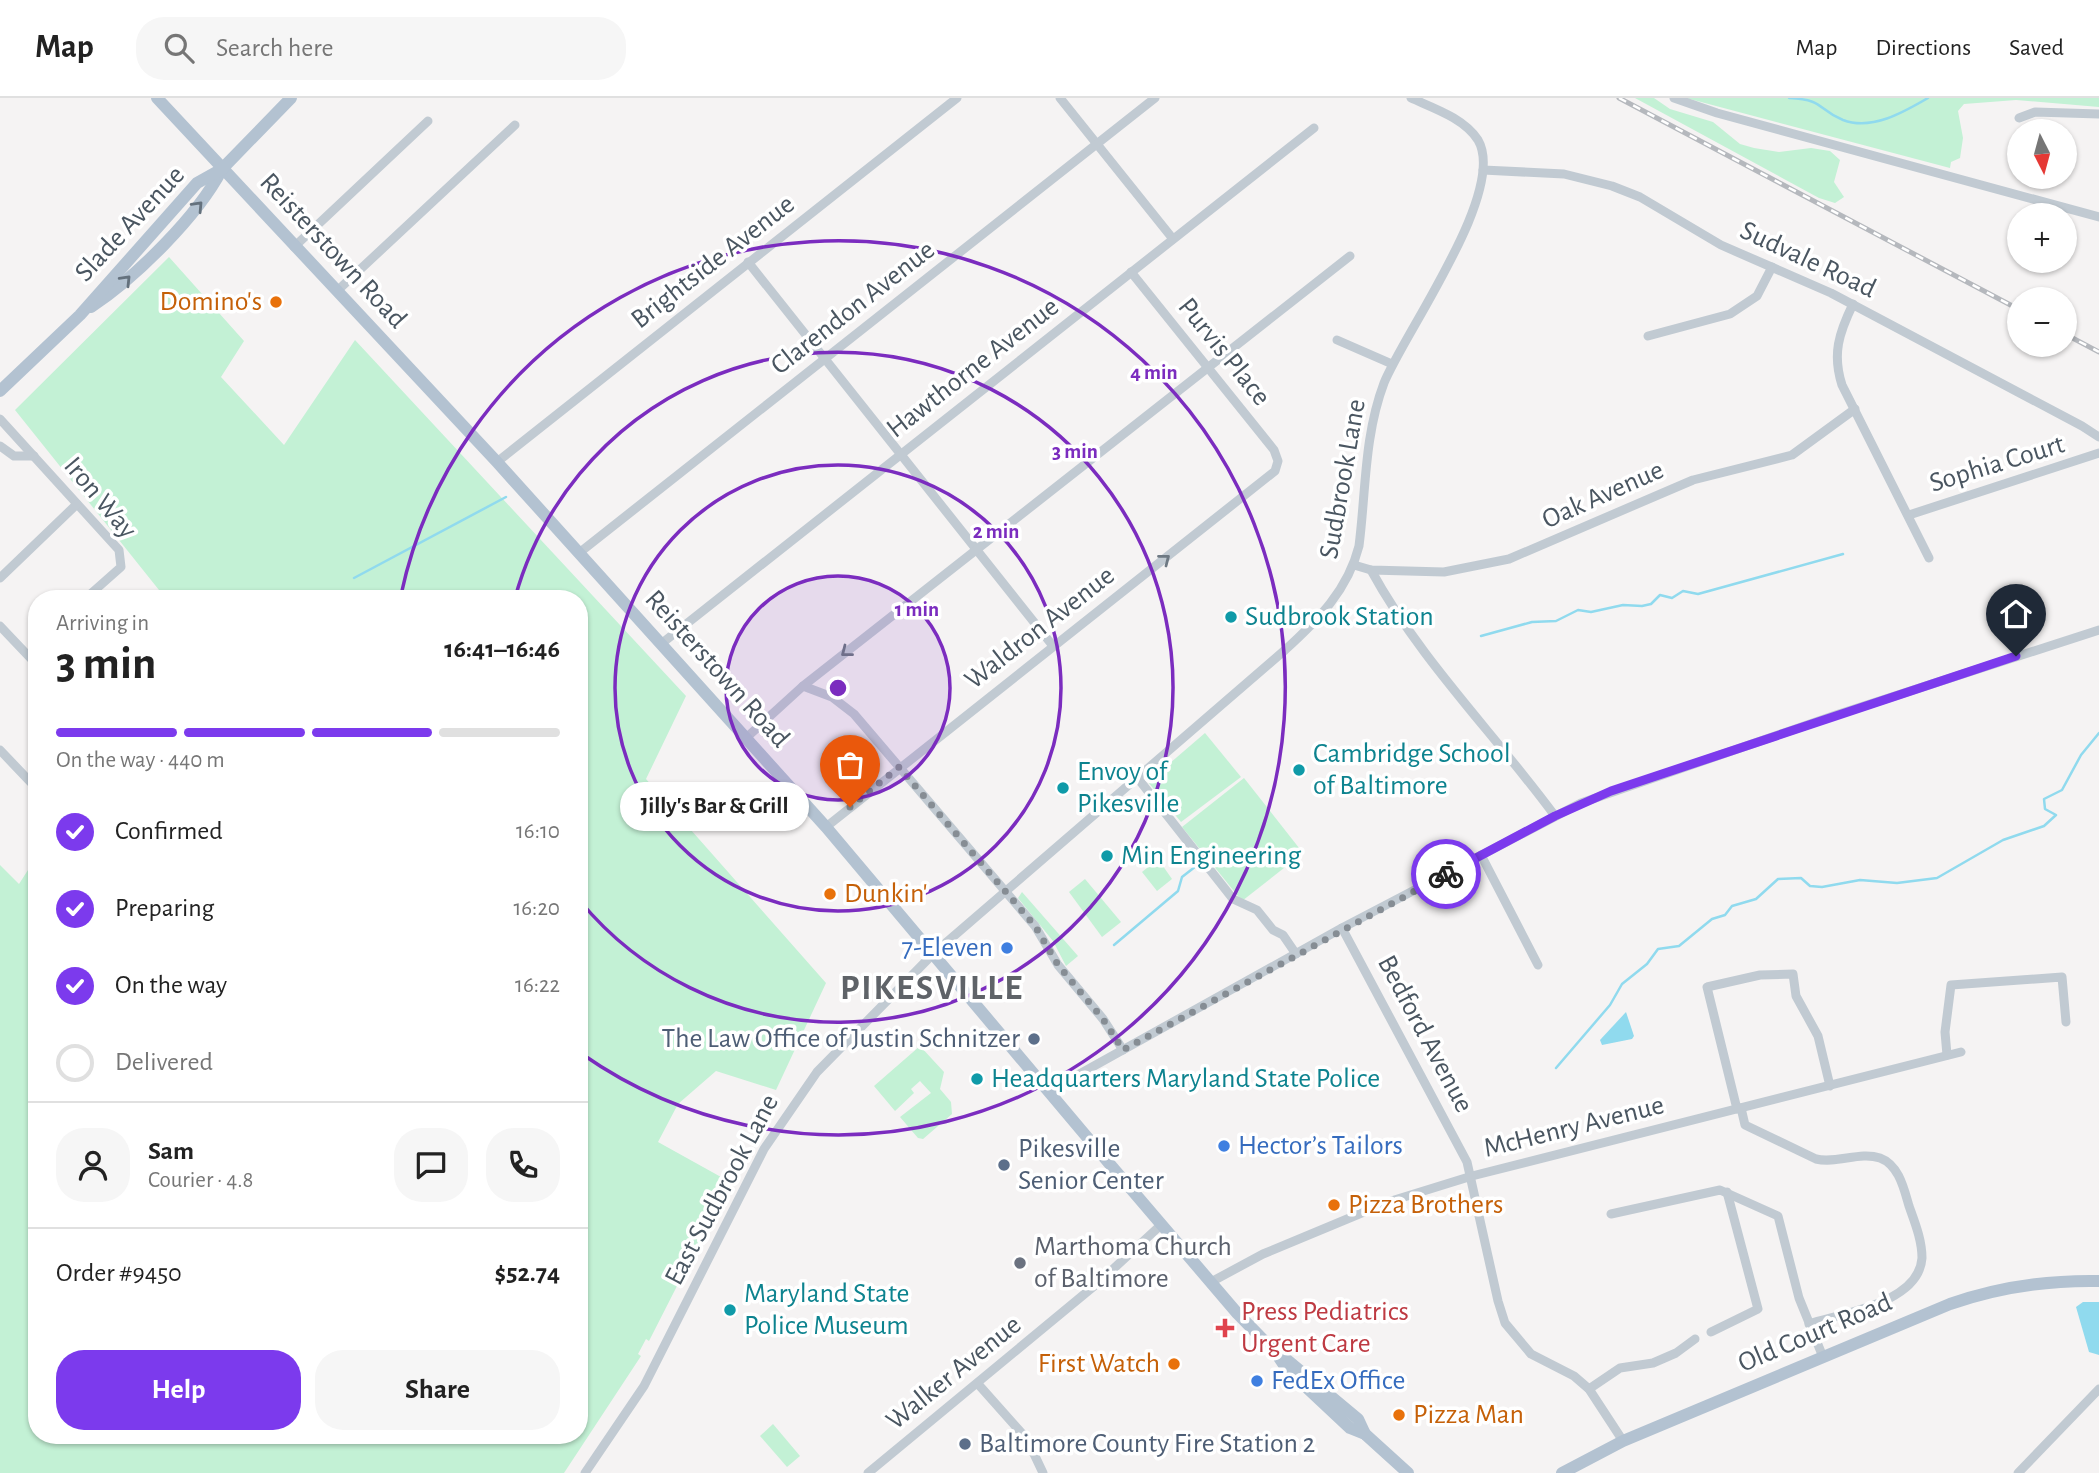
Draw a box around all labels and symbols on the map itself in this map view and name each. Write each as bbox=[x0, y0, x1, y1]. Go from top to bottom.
north arrow bbox=[2007, 119, 2077, 189]
street label: Slade Avenue bbox=[70, 161, 190, 287]
street label: Reisterstown Road bbox=[254, 168, 412, 334]
street label: Brightside Avenue bbox=[626, 190, 800, 334]
one-way arrow bbox=[189, 201, 202, 214]
street label: Sudvale Road bbox=[1736, 216, 1880, 304]
street label: Clarendon Avenue bbox=[766, 236, 940, 380]
one-way arrow bbox=[117, 276, 130, 289]
place label: Domino's bbox=[160, 288, 262, 316]
street label: Hawthorne Avenue bbox=[882, 292, 1064, 444]
street label: Purvis Place bbox=[1172, 293, 1276, 411]
marker: Domino's bbox=[268, 294, 284, 310]
text: 4 min bbox=[1130, 362, 1178, 383]
street label: Sudbrook Lane bbox=[1315, 397, 1371, 561]
street label: Sophia Court bbox=[1926, 430, 2068, 498]
text: 3 min bbox=[1052, 441, 1098, 462]
street label: Iron Way bbox=[58, 452, 142, 544]
street label: Oak Avenue bbox=[1538, 456, 1668, 534]
text: 2 min bbox=[973, 521, 1019, 542]
one-way arrow bbox=[1157, 554, 1169, 567]
street label: Waldron Avenue bbox=[960, 561, 1120, 695]
pin bbox=[1986, 584, 2046, 656]
street label: Reisterstown Road bbox=[639, 585, 795, 753]
text: 1 min bbox=[895, 599, 939, 620]
place label: Sudbrook Station bbox=[1245, 603, 1434, 631]
marker: Sudbrook Station bbox=[1223, 609, 1239, 625]
one-way arrow bbox=[842, 644, 854, 657]
centre of rings bbox=[826, 676, 850, 700]
pin bbox=[820, 735, 880, 807]
place label: Cambridge School of Baltimore bbox=[1313, 740, 1511, 800]
place label: Envoy of Pikesville bbox=[1077, 758, 1179, 818]
marker: Cambridge School of Baltimore bbox=[1291, 762, 1307, 778]
marker: Envoy of Pikesville bbox=[1055, 780, 1071, 796]
callout: Jilly's Bar & Grill bbox=[619, 782, 808, 832]
courier bbox=[1411, 839, 1481, 909]
place label: Min Engineering bbox=[1121, 842, 1302, 870]
marker: Min Engineering bbox=[1099, 848, 1115, 864]
place label: Dunkin' bbox=[844, 880, 927, 908]
marker: Dunkin' bbox=[822, 886, 838, 902]
place label: 7-Eleven bbox=[901, 934, 993, 962]
marker: 7-Eleven bbox=[999, 940, 1015, 956]
street label: Bedford Avenue bbox=[1372, 951, 1478, 1117]
district label: PIKESVILLE bbox=[840, 971, 1024, 1006]
place label: The Law Office of Justin Schnitzer bbox=[662, 1025, 1020, 1053]
marker: The Law Office of Justin Schnitzer bbox=[1026, 1031, 1042, 1047]
place label: Headquarters Maryland State Police bbox=[991, 1065, 1380, 1093]
marker: Headquarters Maryland State Police bbox=[969, 1071, 985, 1087]
street label: East Sudbrook Lane bbox=[660, 1090, 784, 1290]
street label: McHenry Avenue bbox=[1481, 1091, 1667, 1163]
place label: Hector’s Tailors bbox=[1238, 1132, 1403, 1160]
place label: Pikesville Senior Center bbox=[1018, 1135, 1164, 1195]
marker: Hector’s Tailors bbox=[1216, 1138, 1232, 1154]
marker: Pikesville Senior Center bbox=[996, 1157, 1012, 1173]
place label: Pizza Brothers bbox=[1348, 1191, 1503, 1219]
marker: Pizza Brothers bbox=[1326, 1197, 1342, 1213]
place label: Marthoma Church of Baltimore bbox=[1034, 1233, 1232, 1293]
marker: Marthoma Church of Baltimore bbox=[1012, 1255, 1028, 1271]
place label: Maryland State Police Museum bbox=[744, 1280, 909, 1340]
street label: Old Court Road bbox=[1734, 1288, 1896, 1378]
place label: Press Pediatrics Urgent Care bbox=[1241, 1298, 1409, 1358]
marker: Maryland State Police Museum bbox=[722, 1302, 738, 1318]
street label: Walker Avenue bbox=[882, 1311, 1026, 1435]
marker: Press Pediatrics Urgent Care bbox=[1215, 1318, 1235, 1338]
place label: First Watch bbox=[1038, 1350, 1160, 1378]
marker: First Watch bbox=[1166, 1356, 1182, 1372]
place label: FedEx Office bbox=[1271, 1367, 1405, 1395]
marker: FedEx Office bbox=[1249, 1373, 1265, 1389]
place label: Pizza Man bbox=[1413, 1401, 1524, 1429]
marker: Pizza Man bbox=[1391, 1407, 1407, 1423]
place label: Baltimore County Fire Station 2 bbox=[979, 1430, 1315, 1458]
marker: Baltimore County Fire Station 2 bbox=[957, 1436, 973, 1452]

